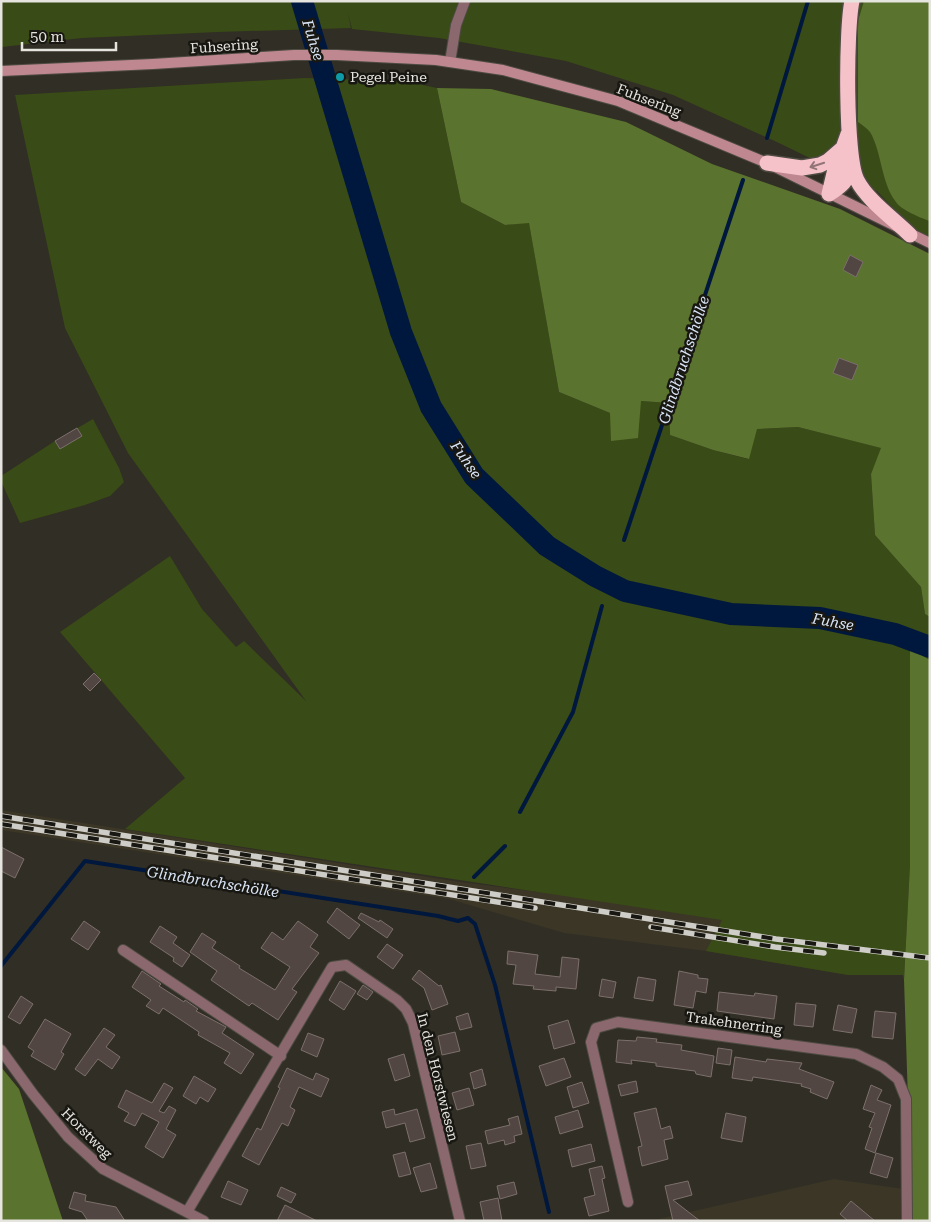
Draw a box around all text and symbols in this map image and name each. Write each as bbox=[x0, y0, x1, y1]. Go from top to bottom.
water label: Fuhse bbox=[298, 16, 328, 63]
scale bar bbox=[22, 20, 116, 52]
text: 50 m bbox=[30, 28, 65, 46]
street label: Fuhsering bbox=[190, 36, 258, 56]
place label: Pegel Peine bbox=[350, 69, 427, 85]
marker: Pegel Peine bbox=[334, 71, 346, 83]
street label: Fuhsering bbox=[615, 80, 683, 120]
one-way arrow bbox=[809, 161, 825, 170]
water label: Glindbruchschölke bbox=[655, 293, 713, 426]
water label: Fuhse bbox=[446, 437, 486, 483]
water label: Fuhse bbox=[810, 609, 856, 635]
water label: Glindbruchschölke bbox=[146, 863, 281, 901]
street label: Trakehnerring bbox=[685, 1008, 783, 1038]
street label: In den Horstwiesen bbox=[414, 1011, 462, 1143]
street label: Horstweg bbox=[58, 1104, 116, 1162]

